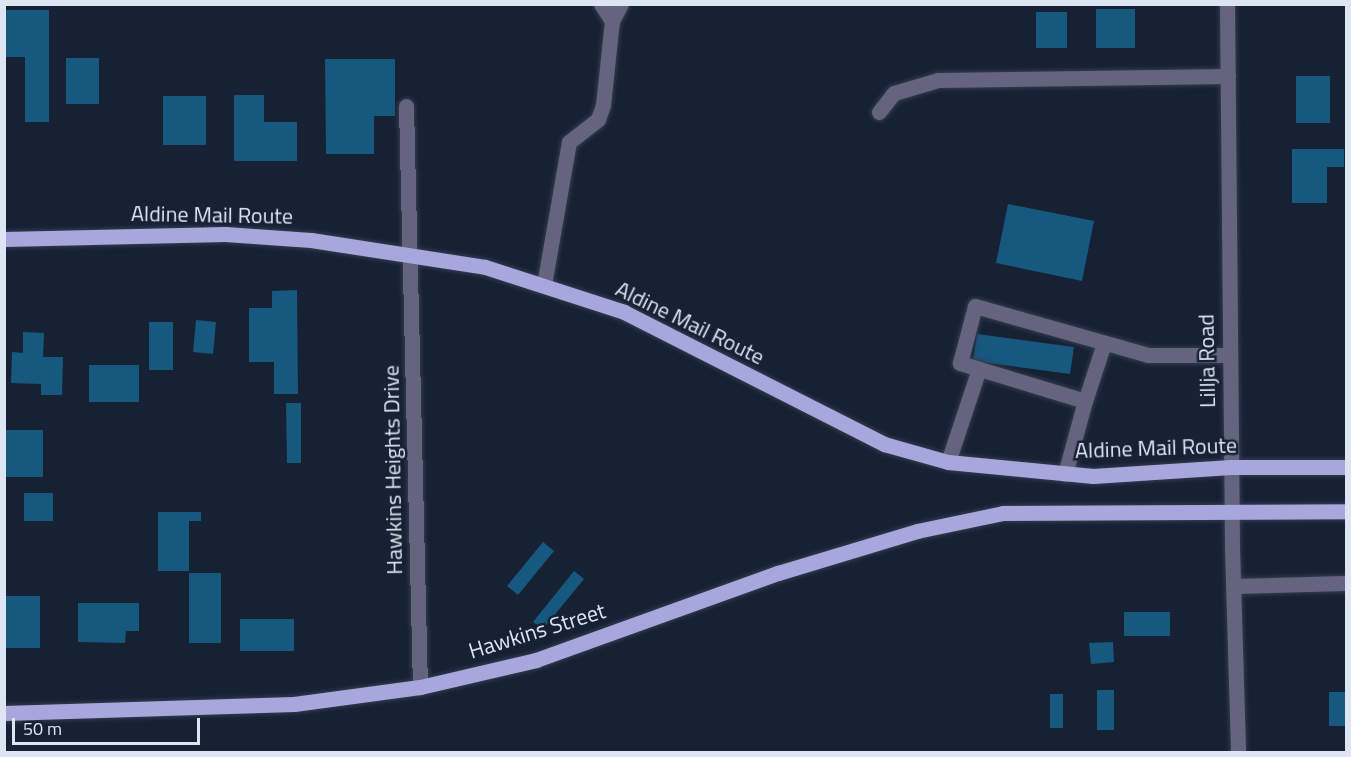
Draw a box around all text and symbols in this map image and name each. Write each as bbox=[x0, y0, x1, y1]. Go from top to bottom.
street label: Aldine Mail Route bbox=[131, 200, 293, 230]
street label: Aldine Mail Route bbox=[611, 276, 769, 370]
street label: Lillja Road bbox=[1193, 314, 1221, 408]
street label: Hawkins Heights Drive bbox=[378, 365, 408, 575]
street label: Aldine Mail Route bbox=[1075, 432, 1237, 464]
street label: Hawkins Street bbox=[465, 598, 609, 664]
scale bar bbox=[15, 706, 202, 744]
text: 50 m bbox=[23, 715, 62, 742]

